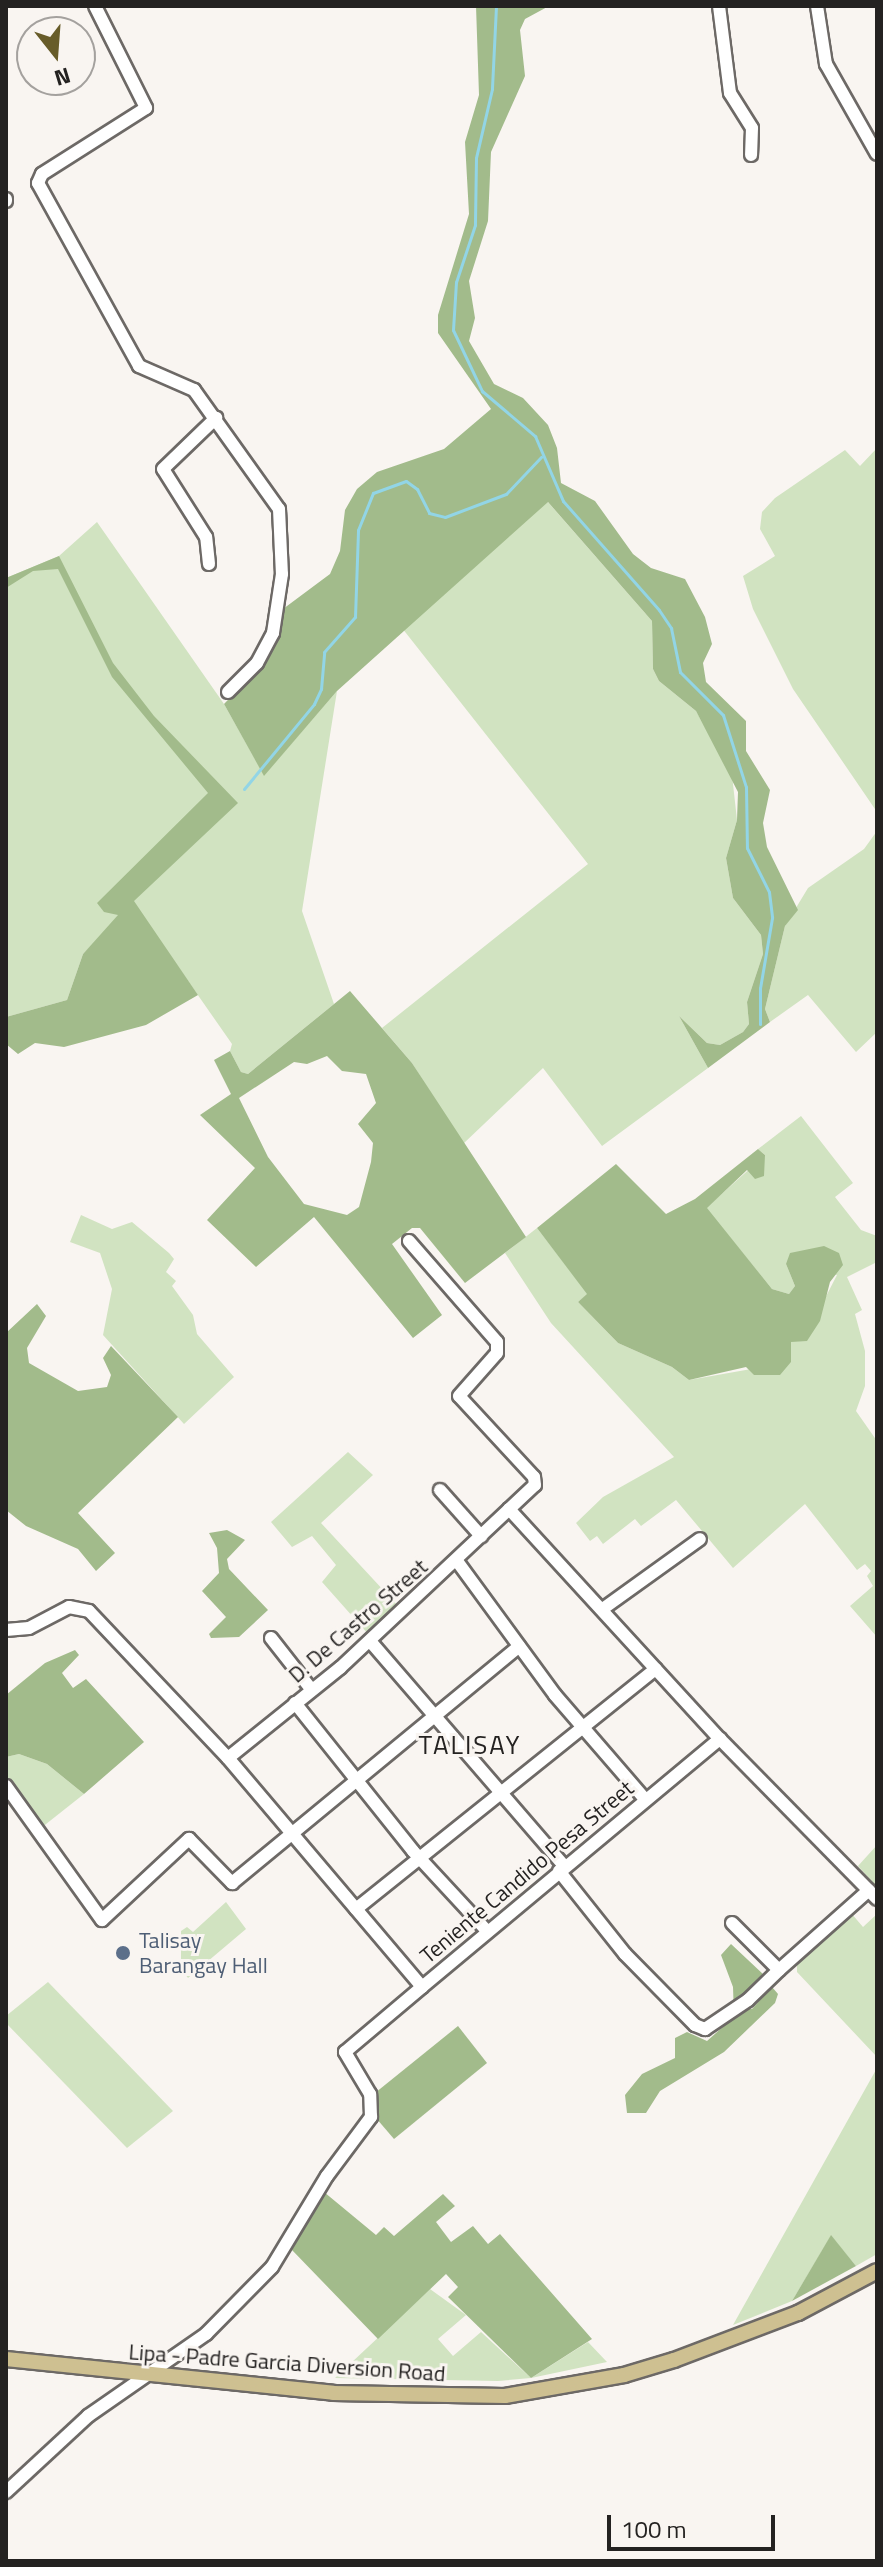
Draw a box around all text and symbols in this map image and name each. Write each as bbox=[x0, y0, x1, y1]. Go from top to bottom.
north arrow bbox=[16, 16, 96, 96]
text: N bbox=[50, 59, 75, 96]
street label: D. De Castro Street bbox=[283, 1554, 433, 1688]
district label: TALISAY bbox=[419, 1729, 521, 1761]
street label: Teniente Candido Pesa Street bbox=[415, 1775, 639, 1969]
place label: Talisay Barangay Hall bbox=[139, 1927, 268, 1978]
marker: Talisay Barangay Hall bbox=[114, 1944, 132, 1962]
street label: Lipa - Padre Garcia Diversion Road bbox=[128, 2339, 446, 2387]
scale bar bbox=[611, 2499, 779, 2549]
text: 100 m bbox=[621, 2511, 687, 2547]

